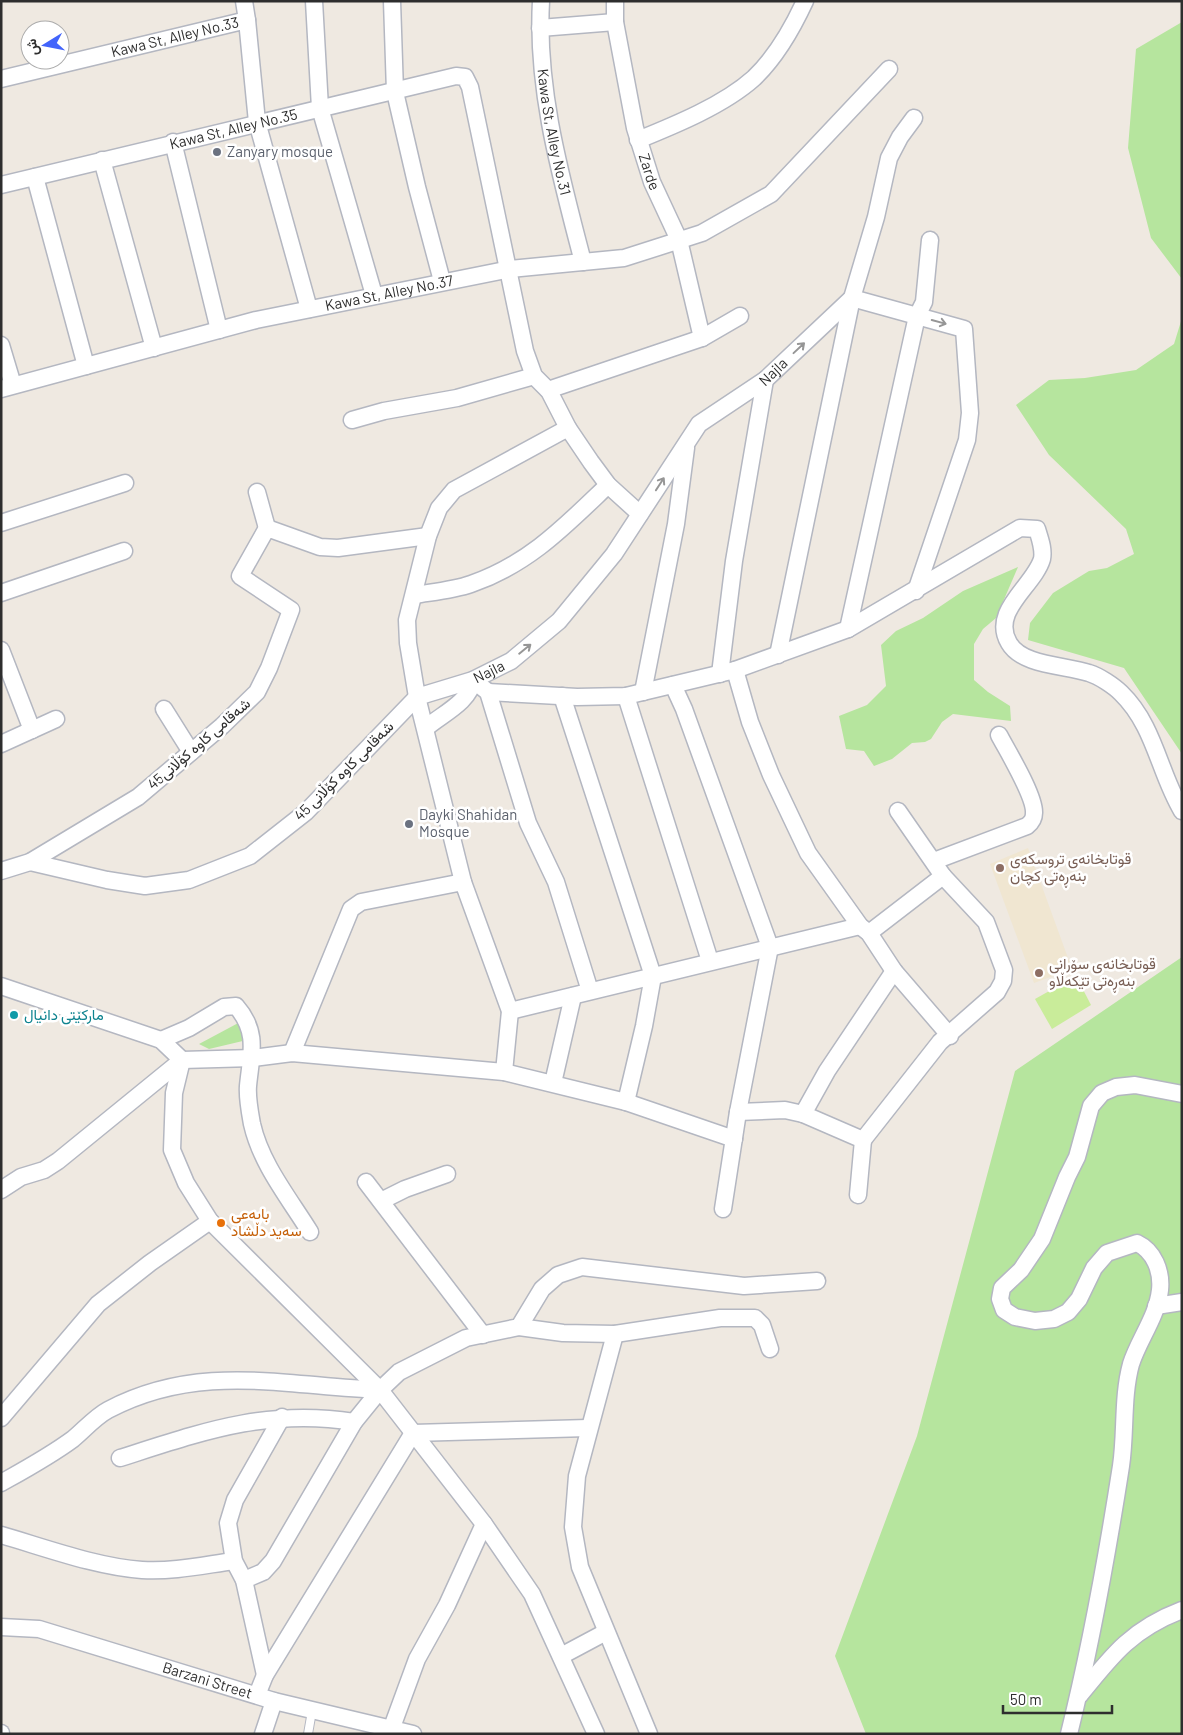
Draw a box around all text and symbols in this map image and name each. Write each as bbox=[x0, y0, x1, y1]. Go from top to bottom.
street label: Kawa St, Alley No.33 bbox=[109, 12, 241, 60]
north arrow bbox=[20, 20, 70, 70]
text: ش bbox=[22, 37, 43, 57]
street label: Kawa St, Alley No.31 bbox=[535, 68, 575, 197]
street label: Kawa St, Alley No.35 bbox=[167, 104, 299, 152]
place label: Zanyary mosque bbox=[227, 142, 333, 160]
marker: Zanyary mosque bbox=[211, 146, 223, 158]
street label: Zarde bbox=[636, 151, 665, 193]
street label: Kawa St, Alley No.37 bbox=[323, 271, 455, 314]
one-way arrow bbox=[931, 317, 947, 327]
one-way arrow bbox=[793, 342, 805, 354]
street label: Najla bbox=[755, 354, 791, 389]
one-way arrow bbox=[655, 477, 665, 491]
one-way arrow bbox=[518, 644, 531, 655]
street label: Najla bbox=[470, 656, 507, 686]
street label: شەقامی کاوە کۆڵانی45 bbox=[143, 694, 255, 794]
street label: شەقامی کاوە کۆڵانی 45 bbox=[290, 717, 398, 825]
place label: Dayki Shahidan Mosque bbox=[419, 805, 517, 840]
marker: Dayki Shahidan Mosque bbox=[403, 818, 415, 830]
place label: قوتابخانەی تروسکەی بنەڕەتی کچان bbox=[1010, 849, 1131, 888]
marker: قوتابخانەی تروسکەی بنەڕەتی کچان bbox=[994, 862, 1006, 874]
place label: قوتابخانەی سۆرانی بنەڕەتی تێکەڵاو bbox=[1049, 954, 1156, 993]
marker: قوتابخانەی سۆرانی بنەڕەتی تێکەڵاو bbox=[1033, 967, 1045, 979]
place label: مارکێتی دانیال bbox=[24, 1005, 104, 1025]
marker: مارکێتی دانیال bbox=[8, 1009, 20, 1021]
place label: بایەعی سەید دڵشاد bbox=[231, 1204, 302, 1240]
marker: بایەعی سەید دڵشاد bbox=[215, 1217, 227, 1229]
street label: Barzani Street bbox=[161, 1657, 255, 1702]
scale bar bbox=[1003, 1682, 1112, 1714]
text: 50 m bbox=[1010, 1690, 1042, 1708]

